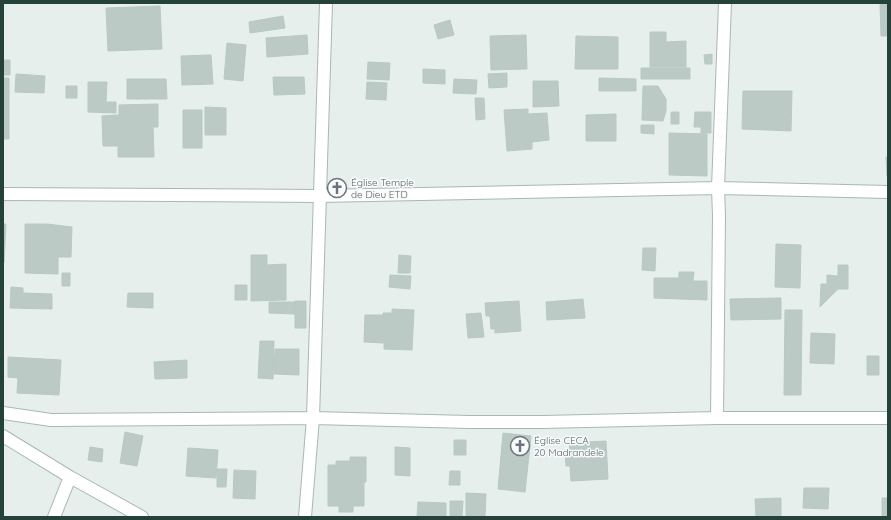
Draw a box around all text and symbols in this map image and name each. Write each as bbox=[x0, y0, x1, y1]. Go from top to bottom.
place label: Église Temple de Dieu ETD bbox=[351, 176, 414, 201]
church icon: Église Temple de Dieu ETD bbox=[326, 177, 348, 199]
place label: Église CECA 20 Madrandele bbox=[534, 434, 604, 459]
church icon: Église CECA 20 Madrandele bbox=[509, 435, 531, 457]

